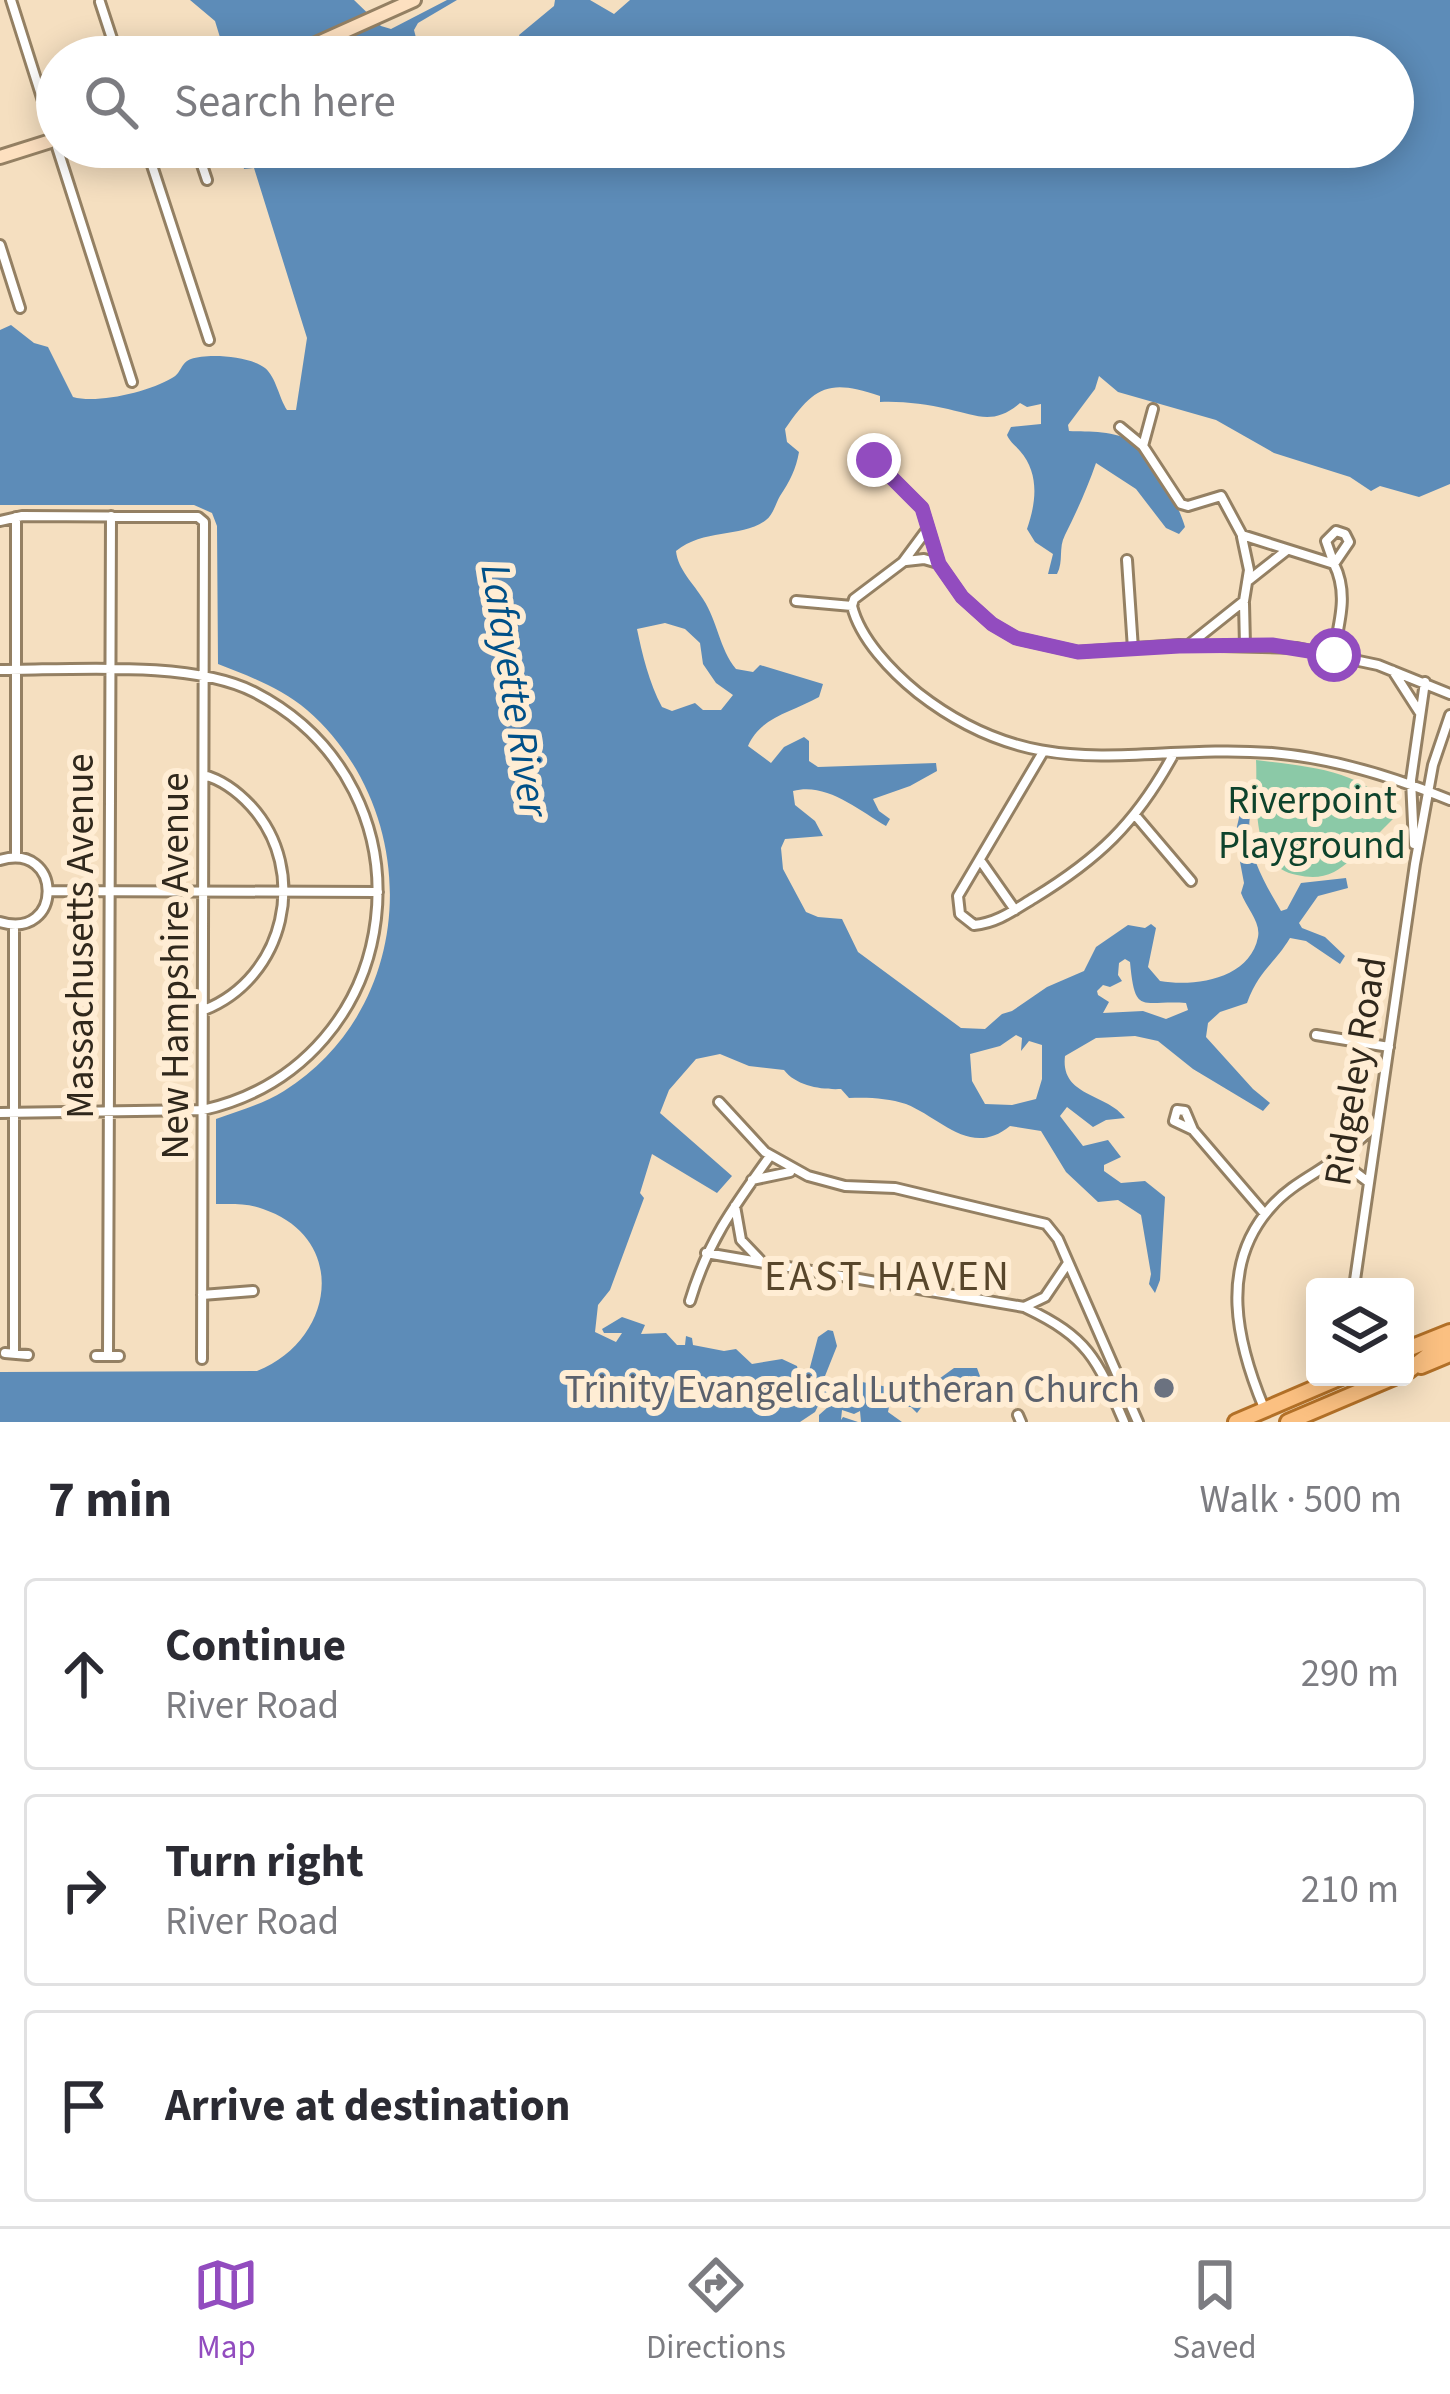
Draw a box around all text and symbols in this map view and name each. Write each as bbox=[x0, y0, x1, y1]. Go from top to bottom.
search box bbox=[36, 36, 1414, 168]
icon: search bbox=[78, 69, 144, 135]
text: Search here bbox=[174, 70, 396, 134]
route end bbox=[847, 433, 901, 487]
water label: Lafayette River bbox=[464, 560, 564, 823]
route start bbox=[1307, 628, 1361, 682]
street label: Massachusetts Avenue bbox=[53, 753, 109, 1119]
street label: New Hampshire Avenue bbox=[148, 772, 204, 1160]
park label: Riverpoint Playground bbox=[1218, 773, 1406, 874]
street label: Ridgeley Road bbox=[1310, 953, 1402, 1190]
district label: EAST HAVEN bbox=[764, 1247, 1012, 1307]
map controls bbox=[1306, 1278, 1414, 1386]
button: layers bbox=[1306, 1278, 1414, 1386]
place label: Trinity Evangelical Lutheran Church bbox=[565, 1362, 1140, 1418]
marker: Trinity Evangelical Lutheran Church bbox=[1151, 1375, 1177, 1401]
text: 7 min bbox=[48, 1464, 172, 1536]
text: Walk · 500 m bbox=[1199, 1472, 1402, 1528]
text: Continue bbox=[165, 1614, 346, 1678]
icon: ahead bbox=[51, 1641, 117, 1707]
text: 290 m bbox=[1301, 1646, 1399, 1702]
text: River Road bbox=[165, 1678, 339, 1734]
text: Turn right bbox=[165, 1830, 364, 1894]
icon: right bbox=[51, 1857, 117, 1923]
text: 210 m bbox=[1301, 1862, 1399, 1918]
text: River Road bbox=[165, 1894, 339, 1950]
icon: arrive bbox=[51, 2073, 117, 2139]
text: Arrive at destination bbox=[165, 2074, 570, 2138]
tab: Map bbox=[193, 2252, 259, 2371]
tab: Directions bbox=[646, 2252, 786, 2371]
tab: Saved bbox=[1172, 2252, 1257, 2371]

